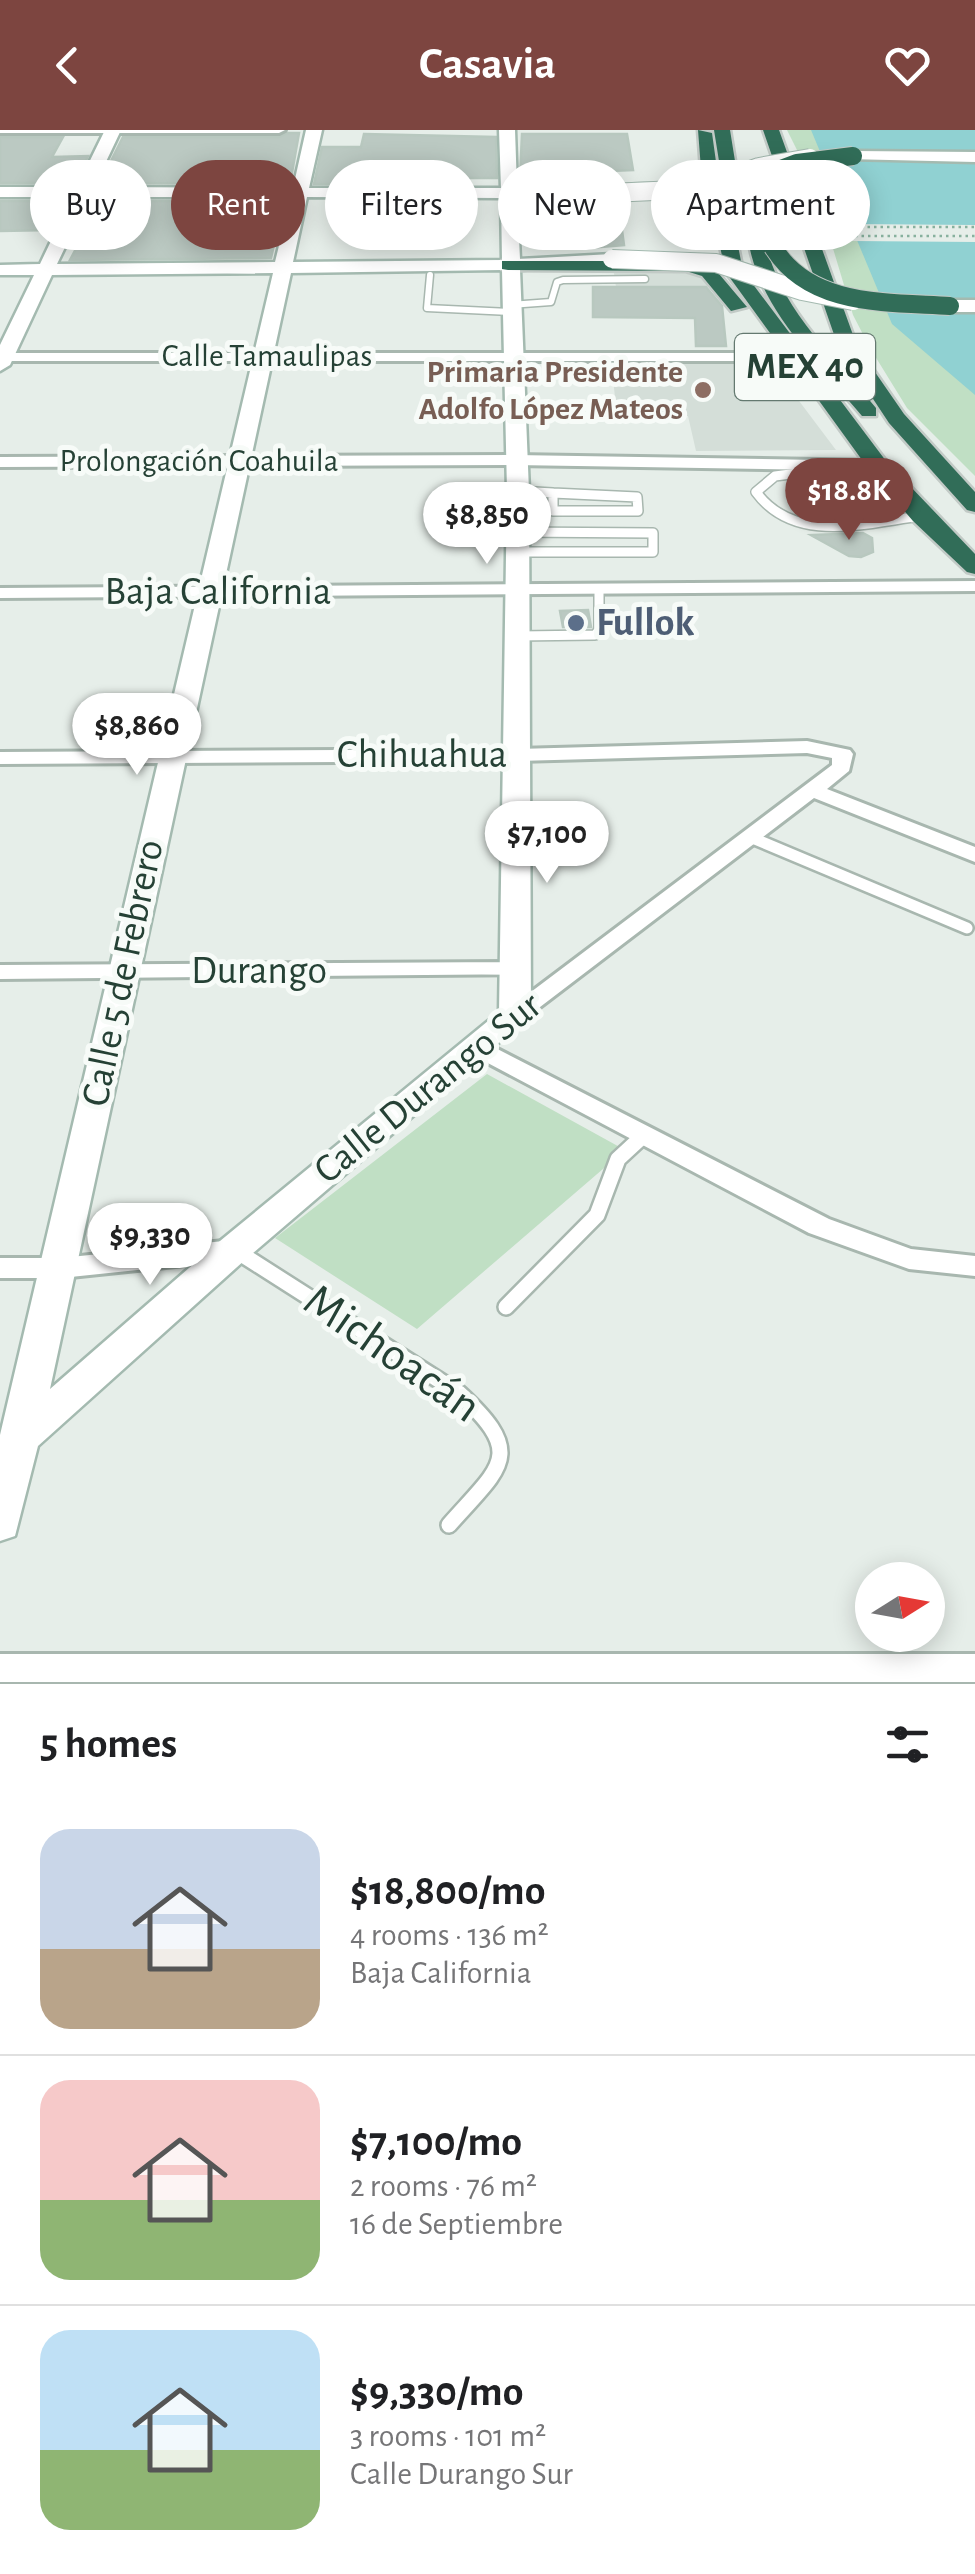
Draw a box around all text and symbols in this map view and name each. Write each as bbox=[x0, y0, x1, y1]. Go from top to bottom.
icon: back bbox=[40, 38, 95, 93]
icon: heart bbox=[880, 38, 935, 93]
text: Casavia bbox=[419, 42, 556, 87]
chip: Buy bbox=[30, 160, 151, 250]
chip: Rent bbox=[171, 160, 305, 250]
chip: Filters bbox=[325, 160, 478, 250]
chip: New bbox=[498, 160, 631, 250]
chip: Apartment bbox=[651, 160, 870, 250]
road number: MEX 40 bbox=[735, 334, 875, 400]
street label: Calle Tamaulipas bbox=[162, 340, 372, 372]
place label: Primaria Presidente Adolfo López Mateos bbox=[419, 356, 683, 425]
marker: Primaria Presidente Adolfo López Mateos bbox=[692, 379, 714, 401]
street label: Prolongación Coahuila bbox=[59, 445, 339, 477]
pin: $18.8K bbox=[768, 458, 930, 543]
text: $18.8K bbox=[807, 474, 891, 506]
pin: $8,850 bbox=[406, 482, 568, 567]
text: $8,850 bbox=[445, 498, 529, 530]
street label: Baja California bbox=[105, 572, 331, 612]
place label: Fullok bbox=[596, 603, 695, 643]
marker: Fullok bbox=[565, 612, 587, 634]
pin: $8,860 bbox=[56, 693, 218, 778]
text: $8,860 bbox=[94, 709, 180, 741]
street label: Chihuahua bbox=[337, 735, 507, 775]
pin: $7,100 bbox=[466, 801, 628, 886]
text: $7,100 bbox=[507, 817, 587, 849]
street label: Calle 5 de Febrero bbox=[75, 836, 171, 1110]
street label: Durango bbox=[191, 951, 327, 991]
street label: Calle Durango Sur bbox=[307, 985, 549, 1191]
pin: $9,330 bbox=[69, 1203, 231, 1288]
text: $9,330 bbox=[109, 1219, 191, 1251]
street label: Michoacán bbox=[295, 1276, 489, 1432]
north arrow bbox=[855, 1562, 945, 1652]
map controls bbox=[855, 1562, 945, 1652]
icon: filters bbox=[880, 1717, 935, 1772]
text: 5 homes bbox=[40, 1723, 177, 1765]
icon: home bbox=[120, 1869, 240, 1989]
text: $18,800/mo bbox=[350, 1870, 545, 1912]
text: 4 rooms · 136 m² bbox=[350, 1919, 549, 1951]
text: Baja California bbox=[350, 1957, 531, 1989]
icon: home bbox=[120, 2120, 240, 2240]
text: $7,100/mo bbox=[350, 2121, 522, 2163]
text: 2 rooms · 76 m² bbox=[350, 2170, 537, 2202]
text: 16 de Septiembre bbox=[350, 2208, 563, 2240]
icon: home bbox=[120, 2370, 240, 2490]
text: $9,330/mo bbox=[350, 2371, 523, 2413]
text: 3 rooms · 101 m² bbox=[350, 2420, 546, 2452]
text: Calle Durango Sur bbox=[350, 2458, 573, 2490]

